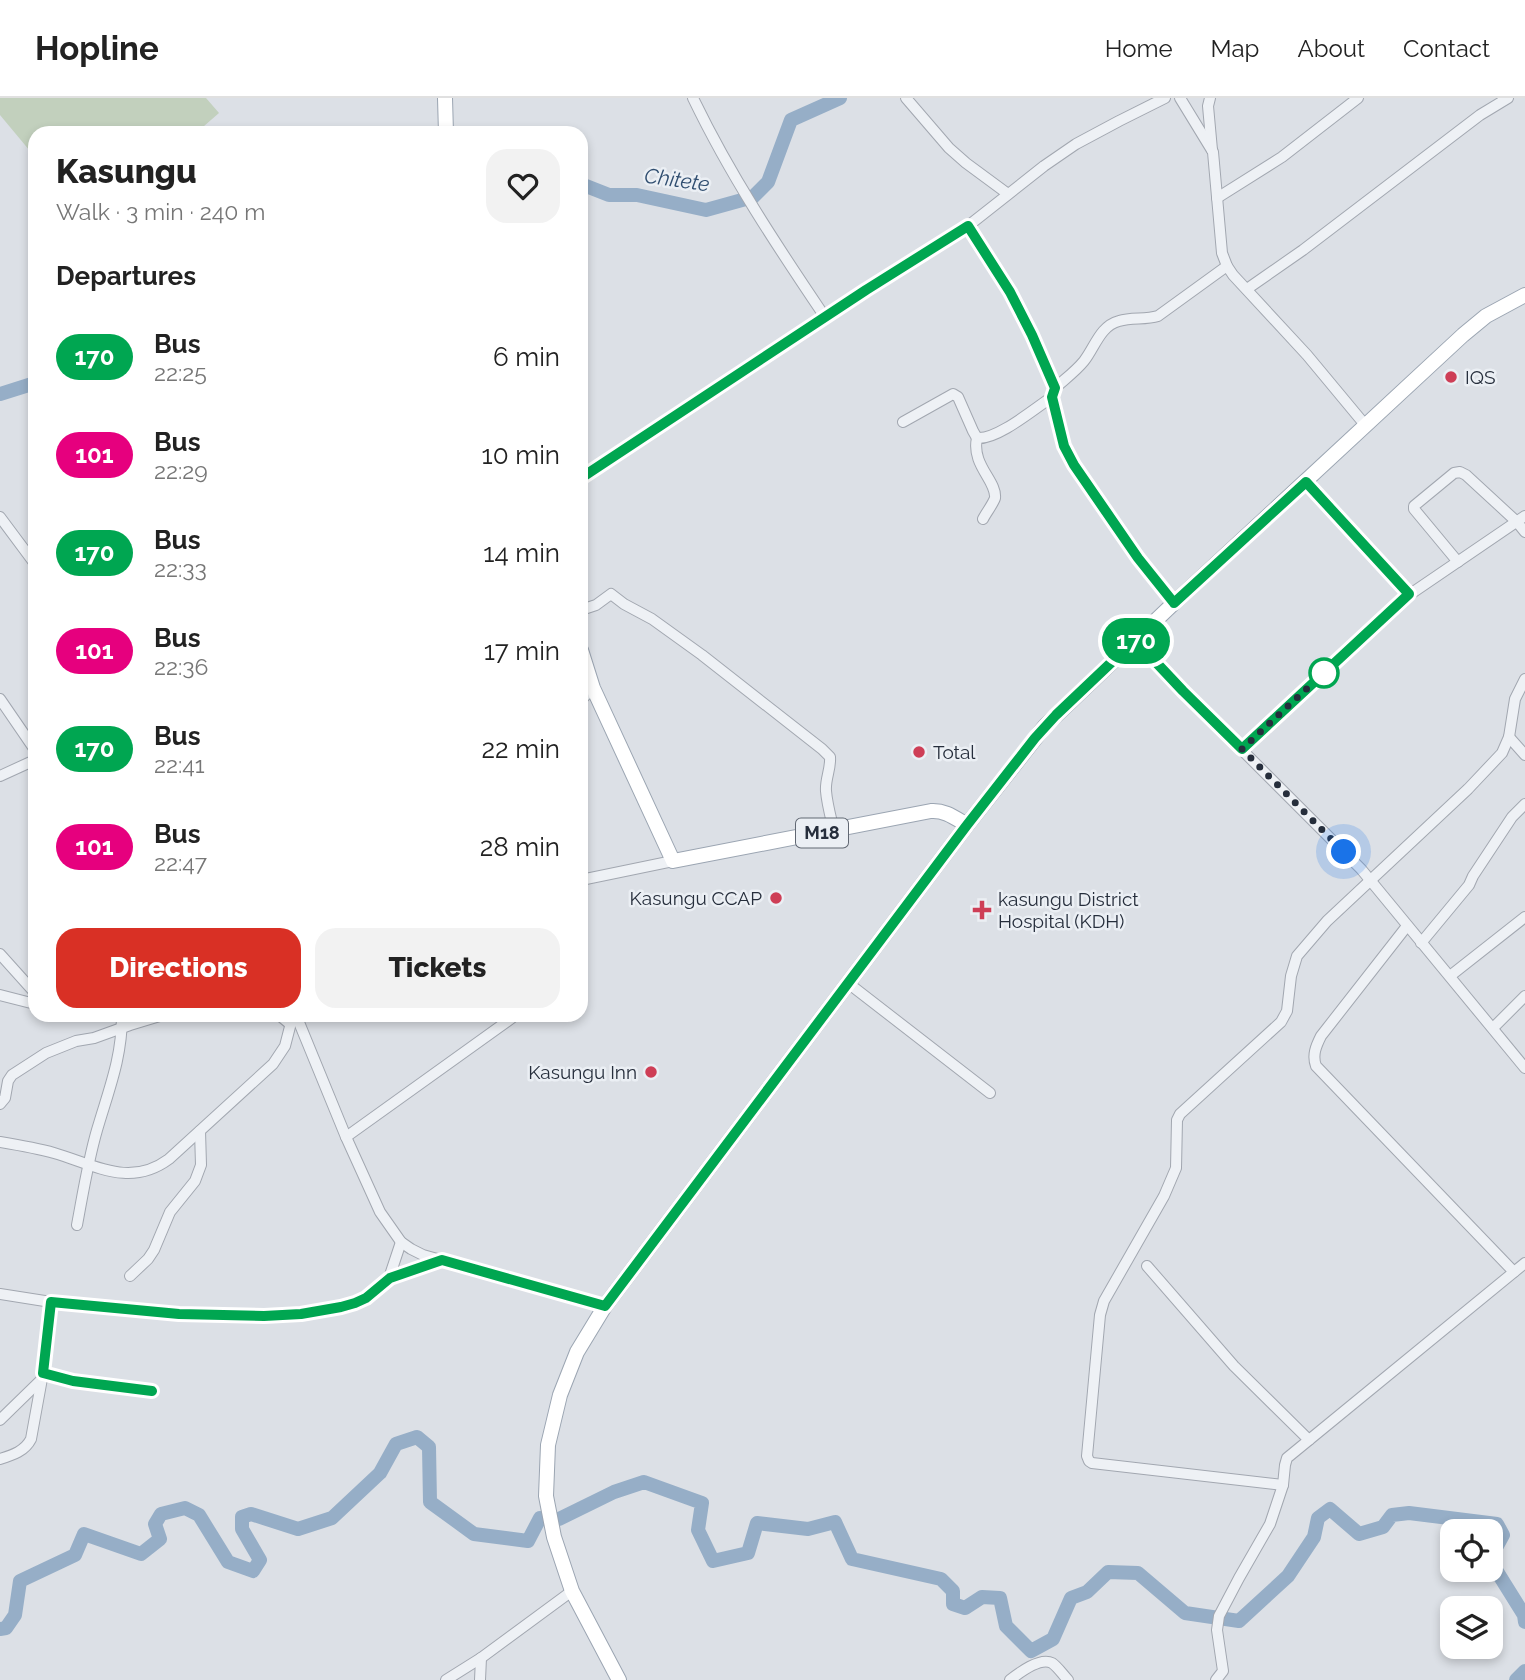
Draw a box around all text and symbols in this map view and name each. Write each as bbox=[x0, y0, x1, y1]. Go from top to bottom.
text: Hopline bbox=[35, 29, 159, 68]
text: Home bbox=[1105, 34, 1173, 63]
text: Map bbox=[1211, 34, 1259, 63]
text: About bbox=[1297, 34, 1365, 63]
text: Contact bbox=[1403, 34, 1490, 63]
button: heart bbox=[486, 149, 560, 223]
text: Kasungu bbox=[56, 152, 197, 191]
water label: Chitete bbox=[643, 163, 711, 196]
text: Walk · 3 min · 240 m bbox=[56, 198, 265, 225]
text: Departures bbox=[56, 261, 196, 291]
text: Bus bbox=[154, 329, 201, 359]
text: 170 bbox=[74, 342, 115, 371]
text: 6 min bbox=[493, 342, 560, 372]
text: 22:25 bbox=[154, 359, 207, 386]
place label: IQS bbox=[1465, 366, 1495, 388]
marker: IQS bbox=[1443, 369, 1459, 385]
text: Bus bbox=[154, 427, 201, 457]
text: 101 bbox=[75, 440, 114, 469]
text: 10 min bbox=[482, 440, 560, 470]
text: 22:29 bbox=[154, 457, 208, 484]
text: Bus bbox=[154, 525, 201, 555]
text: 170 bbox=[74, 538, 115, 567]
text: 14 min bbox=[483, 538, 560, 568]
text: 22:33 bbox=[154, 555, 207, 582]
line badge: 170 bbox=[1096, 618, 1176, 664]
text: Bus bbox=[154, 623, 201, 653]
text: 170 bbox=[1116, 626, 1156, 655]
text: 101 bbox=[75, 636, 114, 665]
text: 17 min bbox=[484, 636, 560, 666]
text: 22:36 bbox=[154, 653, 208, 680]
unlabelled marker bbox=[1309, 658, 1339, 688]
text: Bus bbox=[154, 721, 201, 751]
text: 170 bbox=[74, 734, 115, 763]
text: 22 min bbox=[482, 734, 560, 764]
place label: Total bbox=[933, 741, 976, 763]
marker: Total bbox=[911, 744, 927, 760]
text: 22:41 bbox=[154, 751, 205, 778]
road number: M18 bbox=[796, 818, 848, 848]
text: Bus bbox=[154, 819, 201, 849]
text: 101 bbox=[75, 832, 114, 861]
text: 28 min bbox=[480, 832, 560, 862]
your location bbox=[1326, 834, 1361, 869]
text: 22:47 bbox=[154, 849, 207, 876]
place label: Kasungu CCAP bbox=[630, 887, 762, 909]
place label: kasungu District Hospital (KDH) bbox=[998, 888, 1139, 932]
marker: Kasungu CCAP bbox=[768, 890, 784, 906]
marker: kasungu District Hospital (KDH) bbox=[972, 900, 992, 920]
button: Directions bbox=[56, 928, 301, 1008]
button: Tickets bbox=[315, 928, 560, 1008]
place label: Kasungu Inn bbox=[528, 1061, 637, 1083]
marker: Kasungu Inn bbox=[643, 1064, 659, 1080]
map controls bbox=[1440, 1519, 1503, 1659]
button: locate bbox=[1440, 1519, 1503, 1582]
button: layers bbox=[1440, 1596, 1503, 1659]

